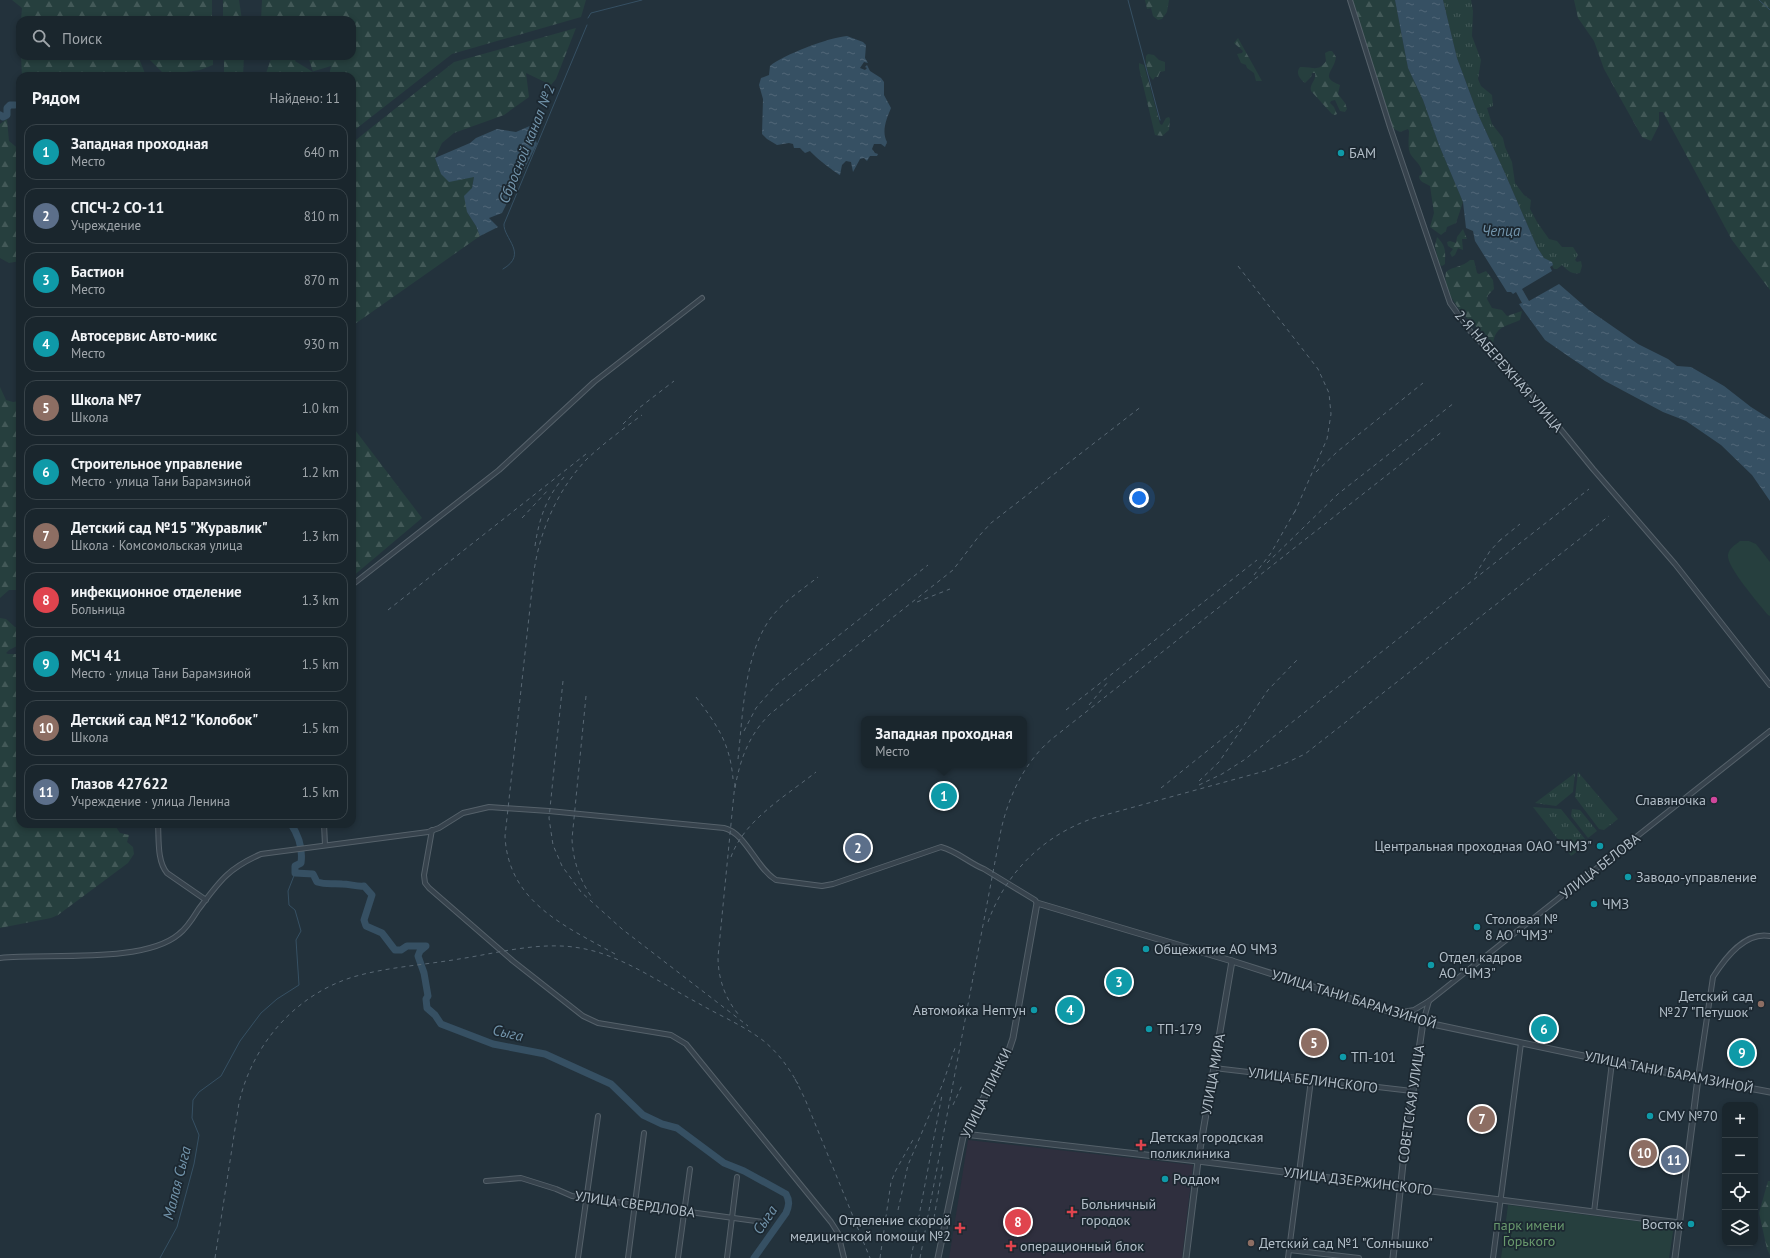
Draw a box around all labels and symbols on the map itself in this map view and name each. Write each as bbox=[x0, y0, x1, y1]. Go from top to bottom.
water label: Сбросной канал №2 bbox=[494, 82, 559, 206]
place label: БАМ bbox=[1349, 144, 1376, 162]
marker: БАМ bbox=[1336, 148, 1346, 158]
water label: Чепца bbox=[1482, 221, 1521, 240]
street label: 2-Я НАБЕРЕЖНАЯ УЛИЦА bbox=[1451, 306, 1568, 436]
your location bbox=[1129, 488, 1149, 508]
pin: 1 bbox=[931, 781, 957, 811]
place label: Славяночка bbox=[1635, 791, 1706, 809]
marker: Славяночка bbox=[1709, 795, 1719, 805]
street label: УЛИЦА БЕЛОВА bbox=[1556, 829, 1644, 903]
pin: 2 bbox=[845, 833, 871, 863]
place label: Центральная проходная ОАО "ЧМЗ" bbox=[1375, 837, 1592, 855]
marker: Центральная проходная ОАО "ЧМЗ" bbox=[1595, 841, 1605, 851]
place label: Заводо-управление bbox=[1636, 868, 1757, 886]
marker: Заводо-управление bbox=[1623, 872, 1633, 882]
place label: ЧМЗ bbox=[1602, 895, 1629, 913]
marker: ЧМЗ bbox=[1589, 899, 1599, 909]
place label: Столовая № 8 АО "ЧМЗ" bbox=[1485, 910, 1558, 944]
marker: Столовая № 8 АО "ЧМЗ" bbox=[1472, 922, 1482, 932]
place label: Общежитие АО ЧМЗ bbox=[1154, 940, 1277, 958]
marker: Общежитие АО ЧМЗ bbox=[1141, 944, 1151, 954]
place label: Отдел кадров АО "ЧМЗ" bbox=[1439, 948, 1522, 982]
marker: Отдел кадров АО "ЧМЗ" bbox=[1426, 960, 1436, 970]
street label: УЛИЦА ТАНИ БАРАМЗИНОЙ bbox=[1269, 965, 1439, 1033]
pin: 3 bbox=[1106, 967, 1132, 997]
place label: Детский сад №27 "Петушок" bbox=[1659, 987, 1753, 1021]
pin: 4 bbox=[1057, 995, 1083, 1025]
marker: Детский сад №27 "Петушок" bbox=[1756, 999, 1766, 1009]
place label: Автомойка Нептун bbox=[913, 1001, 1026, 1019]
marker: Автомойка Нептун bbox=[1029, 1005, 1039, 1015]
pin: 6 bbox=[1531, 1014, 1557, 1044]
water label: Сыга bbox=[491, 1020, 526, 1045]
place label: ТП-179 bbox=[1157, 1020, 1202, 1038]
marker: ТП-179 bbox=[1144, 1024, 1154, 1034]
pin: 5 bbox=[1301, 1028, 1327, 1058]
street label: УЛИЦА МИРА bbox=[1197, 1031, 1229, 1116]
pin: 9 bbox=[1729, 1038, 1755, 1068]
street label: СОВЕТСКАЯ УЛИЦА bbox=[1394, 1043, 1428, 1164]
street label: УЛИЦА ГЛИНКИ bbox=[956, 1045, 1016, 1141]
street label: УЛИЦА ТАНИ БАРАМЗИНОЙ bbox=[1583, 1047, 1755, 1097]
place label: ТП-101 bbox=[1351, 1048, 1396, 1066]
marker: ТП-101 bbox=[1338, 1052, 1348, 1062]
street label: УЛИЦА БЕЛИНСКОГО bbox=[1247, 1063, 1379, 1097]
pin: 7 bbox=[1469, 1104, 1495, 1134]
place label: СМУ №70 bbox=[1658, 1107, 1718, 1125]
marker: СМУ №70 bbox=[1645, 1111, 1655, 1121]
place label: Детская городская поликлиника bbox=[1150, 1128, 1263, 1162]
pin: 10 bbox=[1631, 1138, 1657, 1168]
marker: Детская городская поликлиника bbox=[1135, 1139, 1147, 1151]
water label: Малая Сыга bbox=[158, 1143, 195, 1222]
pin: 11 bbox=[1661, 1145, 1687, 1175]
street label: УЛИЦА ДЗЕРЖИНСКОГО bbox=[1283, 1163, 1433, 1199]
place label: Роддом bbox=[1173, 1170, 1220, 1188]
marker: Роддом bbox=[1160, 1174, 1170, 1184]
street label: УЛИЦА СВЕРДЛОВА bbox=[574, 1187, 697, 1221]
place label: Больничный городок bbox=[1081, 1195, 1156, 1229]
water label: Сыга bbox=[748, 1201, 781, 1238]
marker: Больничный городок bbox=[1066, 1206, 1078, 1218]
pin: 8 bbox=[1005, 1207, 1031, 1237]
place label: Отделение скорой медицинской помощи №2 bbox=[790, 1211, 951, 1245]
place label: Восток bbox=[1642, 1215, 1683, 1233]
park label: парк имени Горького bbox=[1493, 1216, 1565, 1250]
marker: Восток bbox=[1686, 1219, 1696, 1229]
marker: Отделение скорой медицинской помощи №2 bbox=[954, 1222, 966, 1234]
place label: Детский сад №1 "Солнышко" bbox=[1259, 1234, 1433, 1252]
place label: операционный блок bbox=[1020, 1237, 1144, 1255]
marker: Детский сад №1 "Солнышко" bbox=[1246, 1238, 1256, 1248]
marker: операционный блок bbox=[1005, 1240, 1017, 1252]

